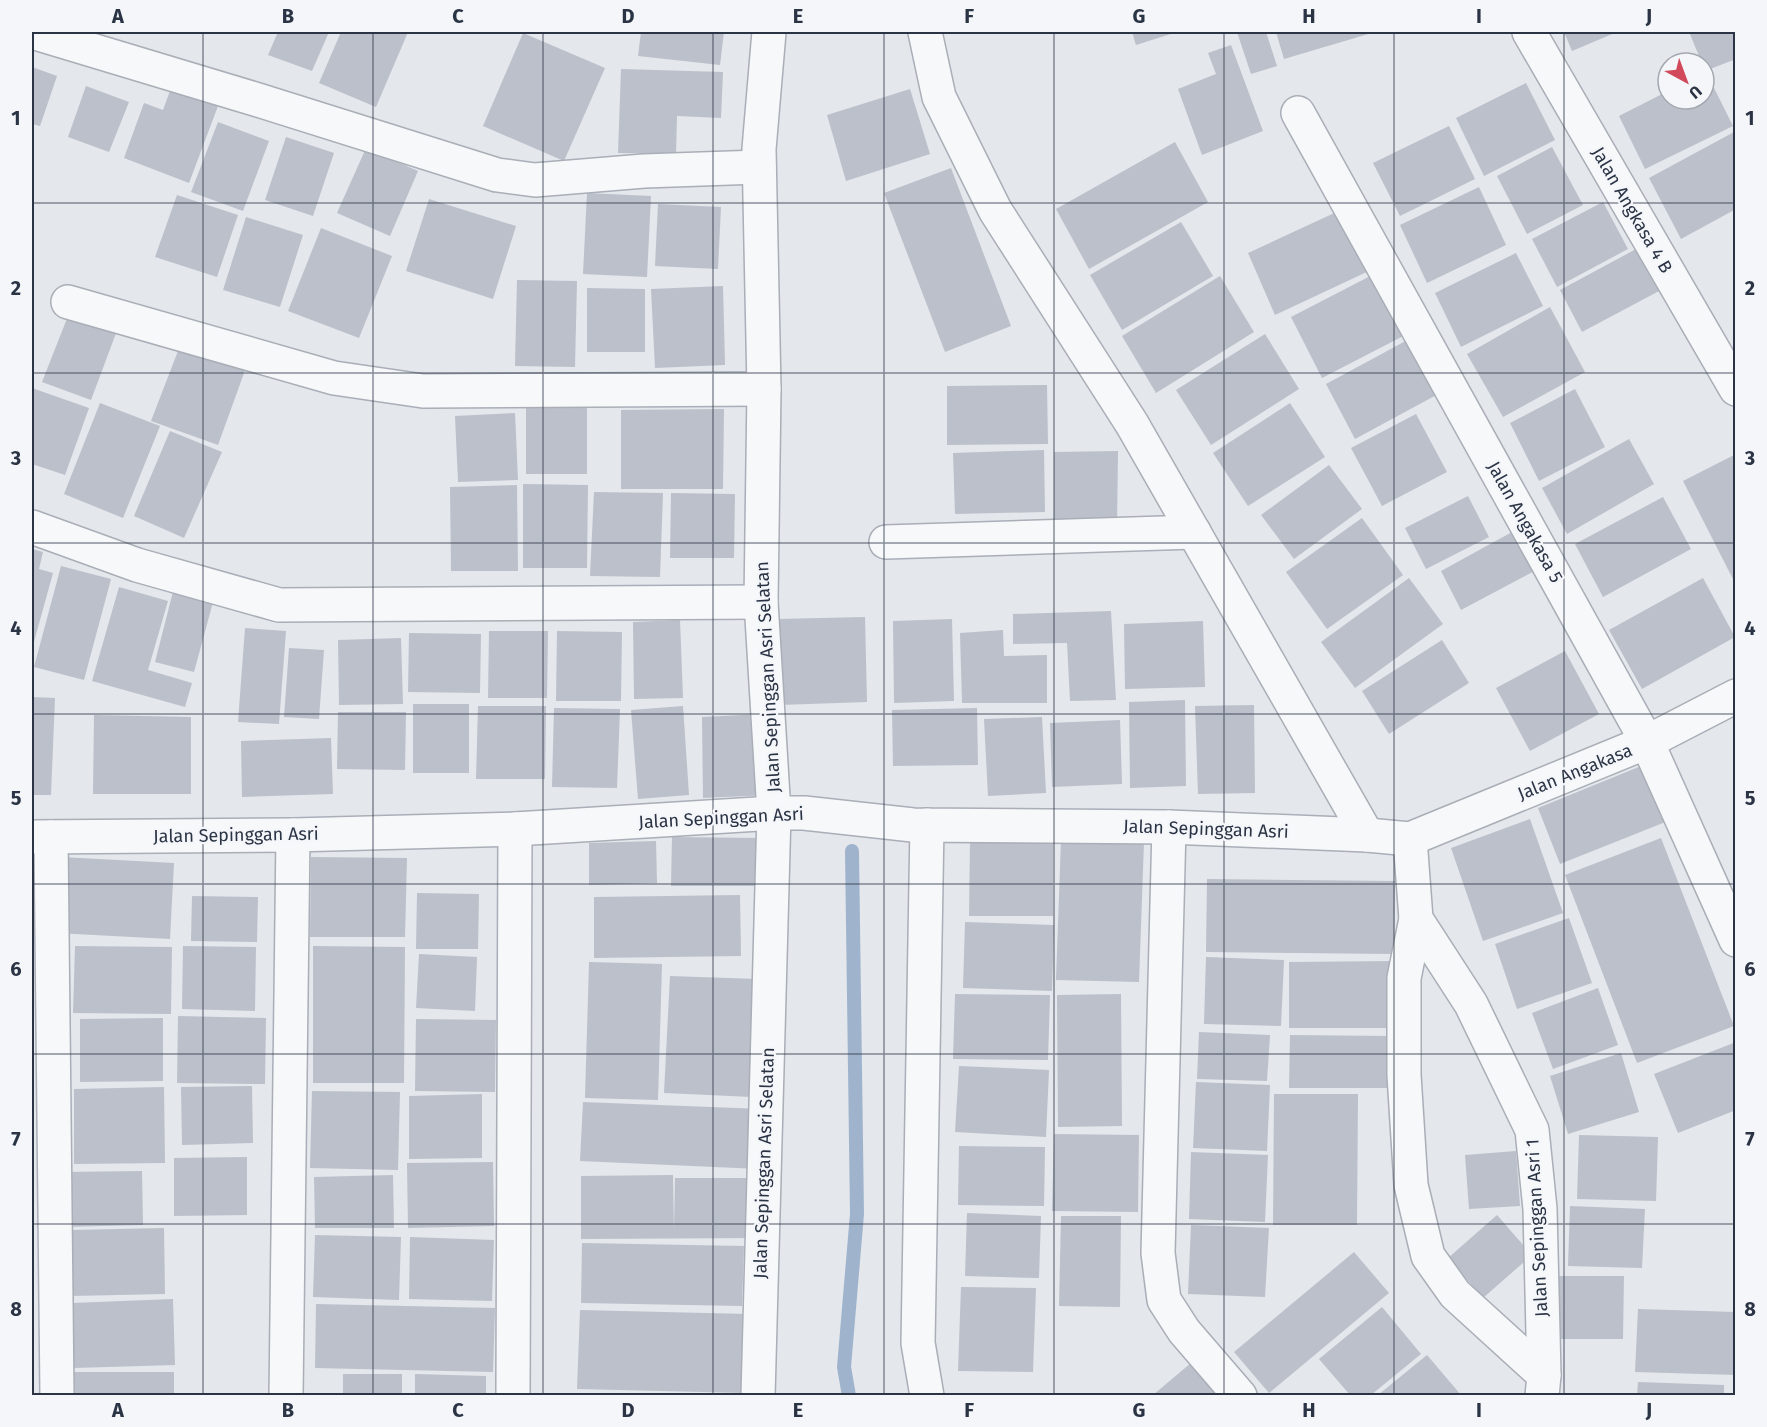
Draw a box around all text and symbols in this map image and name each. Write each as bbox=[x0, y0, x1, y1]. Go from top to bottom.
text: A bbox=[111, 4, 125, 28]
text: B bbox=[282, 4, 294, 28]
text: C bbox=[452, 4, 464, 28]
text: D bbox=[621, 4, 635, 28]
text: E bbox=[793, 4, 803, 28]
text: F bbox=[964, 4, 974, 28]
text: G bbox=[1133, 4, 1145, 28]
text: H bbox=[1302, 4, 1316, 28]
text: I bbox=[1476, 4, 1482, 28]
text: J bbox=[1645, 4, 1652, 28]
north arrow bbox=[1656, 51, 1716, 111]
text: U bbox=[1685, 81, 1706, 103]
text: 1 bbox=[11, 106, 21, 130]
text: 1 bbox=[1745, 106, 1755, 130]
street label: Jalan Angkasa 4 B bbox=[1587, 143, 1677, 277]
text: 2 bbox=[11, 276, 21, 300]
text: 2 bbox=[1745, 276, 1755, 300]
text: 3 bbox=[10, 446, 21, 470]
text: 3 bbox=[1744, 446, 1755, 470]
street label: Jalan Angakasa 5 bbox=[1483, 457, 1567, 587]
street label: Jalan Sepinggan Asri Selatan bbox=[751, 561, 785, 793]
text: 4 bbox=[10, 616, 22, 640]
text: 4 bbox=[1744, 616, 1756, 640]
street label: Jalan Angakasa bbox=[1514, 739, 1636, 805]
text: 5 bbox=[11, 786, 22, 810]
text: 5 bbox=[1745, 786, 1756, 810]
street label: Jalan Sepinggan Asri bbox=[638, 803, 804, 833]
street label: Jalan Sepinggan Asri bbox=[1123, 815, 1289, 843]
street label: Jalan Sepinggan Asri bbox=[153, 823, 319, 847]
text: 6 bbox=[10, 957, 22, 981]
text: 6 bbox=[1744, 957, 1756, 981]
street label: Jalan Sepinggan Asri Selatan bbox=[749, 1047, 779, 1279]
text: 7 bbox=[11, 1127, 21, 1151]
text: 7 bbox=[1745, 1127, 1755, 1151]
street label: Jalan Sepinggan Asri 1 bbox=[1521, 1138, 1553, 1318]
text: 8 bbox=[10, 1297, 22, 1321]
text: 8 bbox=[1744, 1297, 1756, 1321]
text: A bbox=[111, 1398, 125, 1422]
text: B bbox=[282, 1398, 294, 1422]
text: C bbox=[452, 1398, 464, 1422]
text: D bbox=[621, 1398, 635, 1422]
text: E bbox=[793, 1398, 803, 1422]
text: F bbox=[964, 1398, 974, 1422]
text: G bbox=[1133, 1398, 1145, 1422]
text: H bbox=[1302, 1398, 1316, 1422]
text: I bbox=[1476, 1398, 1482, 1422]
text: J bbox=[1645, 1398, 1652, 1422]

